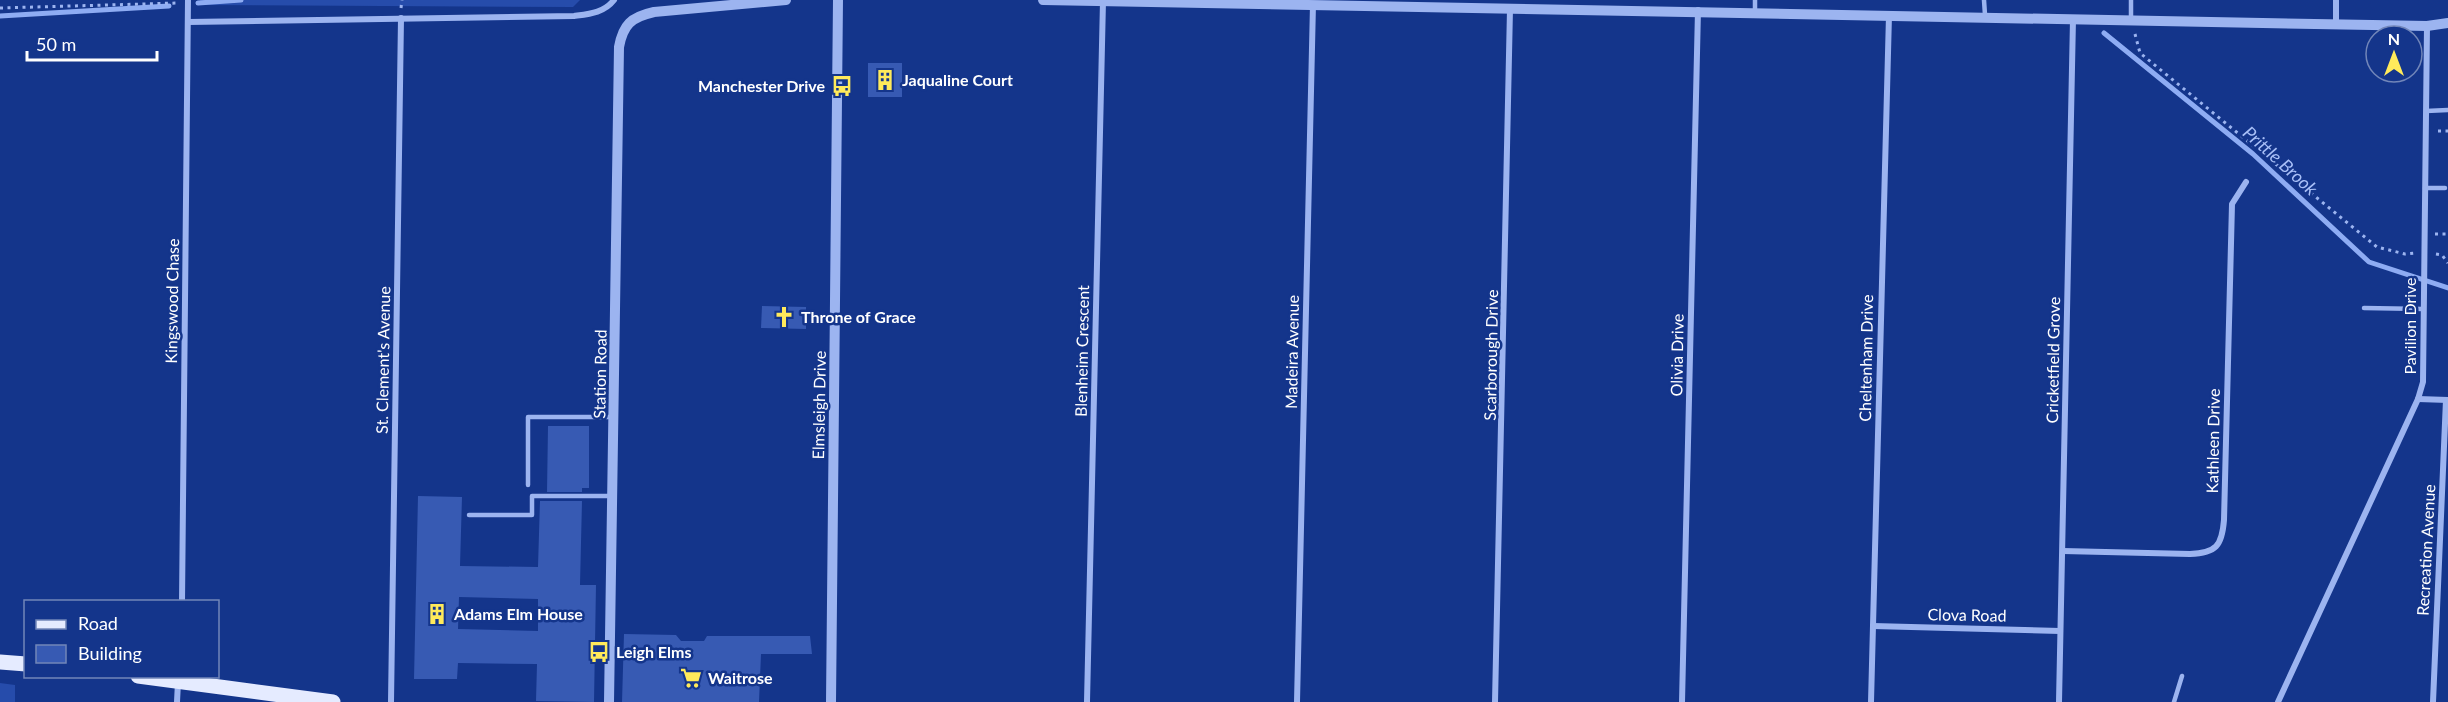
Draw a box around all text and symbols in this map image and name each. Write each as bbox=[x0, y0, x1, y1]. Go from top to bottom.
scale bar bbox=[27, 24, 158, 62]
north arrow bbox=[2364, 24, 2424, 84]
text: N bbox=[2388, 29, 2400, 48]
text: 50 m bbox=[36, 33, 76, 55]
building icon: Jaqualine Court bbox=[873, 68, 897, 92]
place label: Jaqualine Court bbox=[902, 70, 1013, 89]
bus stop icon: Manchester Drive bbox=[830, 74, 854, 98]
place label: Manchester Drive bbox=[698, 76, 825, 95]
water label: Prittle Brook bbox=[2239, 121, 2323, 200]
street label: Kingswood Chase bbox=[161, 238, 182, 364]
street label: Pavilion Drive bbox=[2400, 277, 2419, 375]
street label: Blenheim Crescent bbox=[1071, 285, 1092, 417]
street label: St. Clement's Avenue bbox=[372, 286, 393, 434]
street label: Scarborough Drive bbox=[1480, 289, 1501, 421]
street label: Cheltenham Drive bbox=[1855, 294, 1876, 422]
street label: Madeira Avenue bbox=[1281, 295, 1302, 409]
street label: Cricketfield Grove bbox=[2042, 297, 2063, 423]
church icon: Throne of Grace bbox=[772, 305, 796, 329]
place label: Throne of Grace bbox=[801, 307, 916, 326]
street label: Olivia Drive bbox=[1666, 314, 1687, 396]
street label: Station Road bbox=[589, 329, 610, 419]
street label: Elmsleigh Drive bbox=[808, 351, 829, 459]
street label: Kathleen Drive bbox=[2202, 388, 2223, 494]
street label: Recreation Avenue bbox=[2413, 484, 2438, 616]
legend bbox=[24, 600, 219, 678]
building icon: Adams Elm House bbox=[425, 602, 449, 626]
place label: Adams Elm House bbox=[453, 604, 583, 623]
street label: Clova Road bbox=[1927, 604, 2007, 625]
text: Road bbox=[78, 612, 118, 634]
bus stop icon: Leigh Elms bbox=[587, 640, 611, 664]
text: Building bbox=[78, 642, 142, 664]
place label: Leigh Elms bbox=[616, 642, 691, 661]
supermarket icon: Waitrose bbox=[679, 666, 703, 690]
place label: Waitrose bbox=[708, 668, 773, 687]

